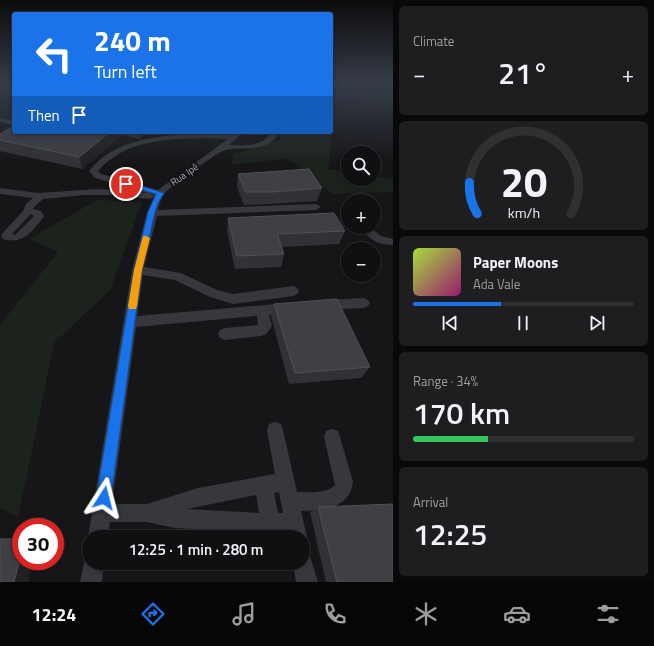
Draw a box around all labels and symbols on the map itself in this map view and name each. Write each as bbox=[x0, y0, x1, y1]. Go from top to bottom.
street label: Rua Ipê bbox=[167, 159, 201, 190]
pin bbox=[109, 167, 143, 201]
position arrow bbox=[83, 477, 125, 519]
speed limit sign: 30 bbox=[12, 518, 64, 570]

